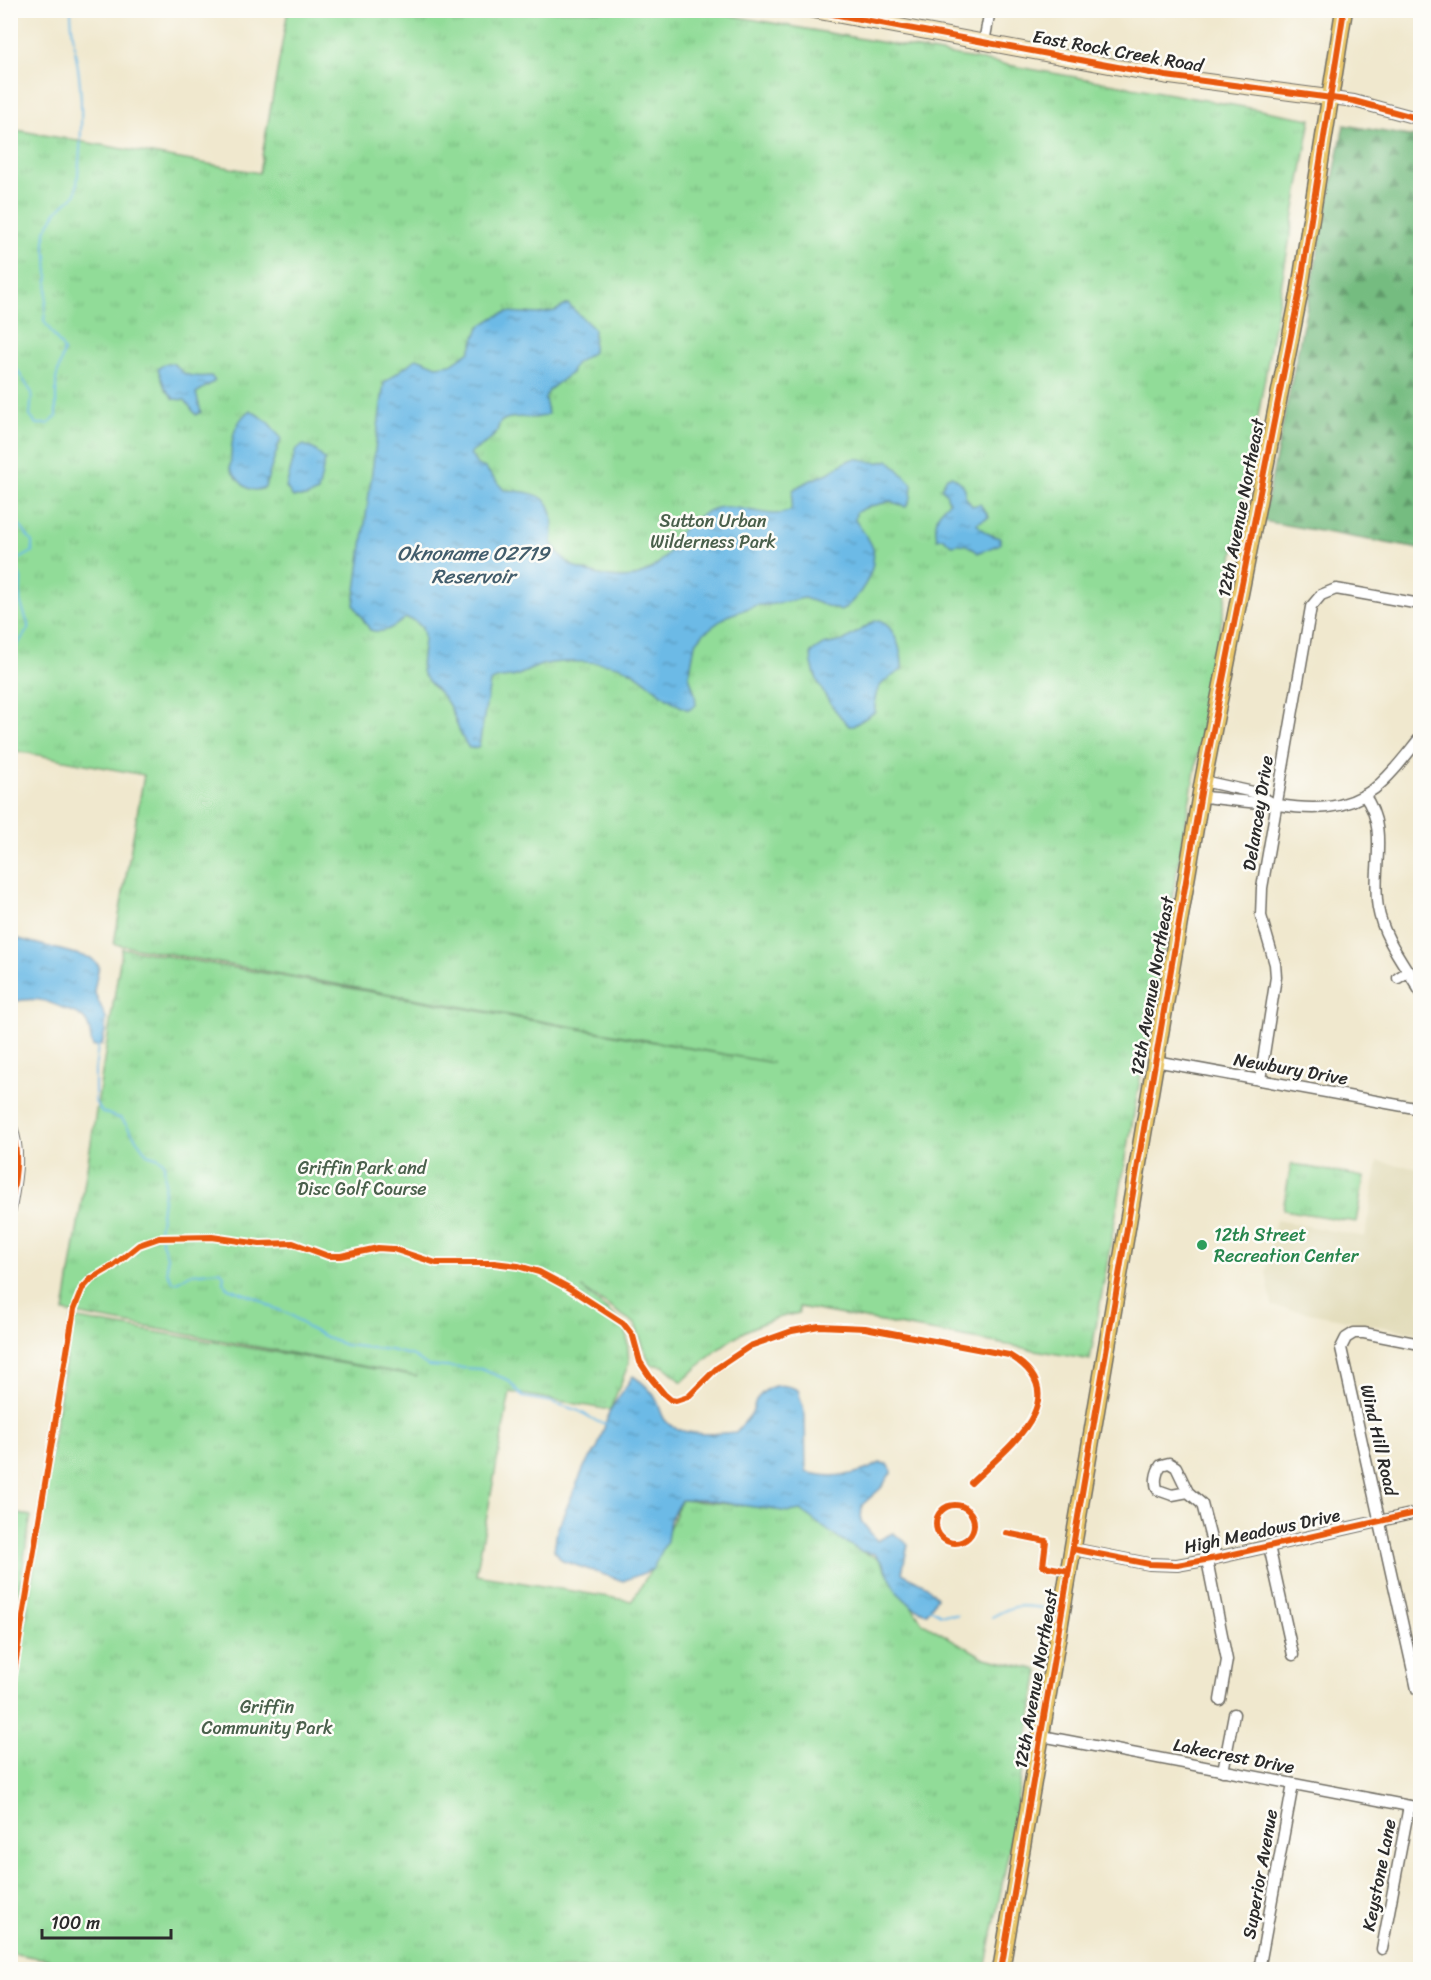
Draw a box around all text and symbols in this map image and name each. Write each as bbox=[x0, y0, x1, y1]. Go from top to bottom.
street label: East Rock Creek Road bbox=[1030, 20, 1207, 82]
street label: 12th Avenue Northeast bbox=[1208, 415, 1274, 600]
park label: Sutton Urban Wilderness Park bbox=[650, 505, 776, 558]
water label: Oknoname 02719 Reservoir bbox=[397, 536, 552, 594]
street label: Delancey Drive bbox=[1233, 753, 1283, 873]
street label: 12th Avenue Northeast bbox=[1120, 893, 1184, 1078]
street label: Newbury Drive bbox=[1231, 1043, 1351, 1095]
park label: Griffin Park and Disc Golf Course bbox=[297, 1152, 428, 1205]
place label: 12th Street Recreation Center bbox=[1214, 1219, 1360, 1272]
marker: 12th Street Recreation Center bbox=[1195, 1238, 1209, 1252]
street label: Wind Hill Road bbox=[1351, 1381, 1408, 1500]
street label: High Meadows Drive bbox=[1181, 1499, 1343, 1563]
street label: 12th Avenue Northeast bbox=[1004, 1586, 1068, 1771]
park label: Griffin Community Park bbox=[201, 1691, 333, 1744]
street label: Lakecrest Drive bbox=[1171, 1729, 1297, 1783]
street label: Superior Avenue bbox=[1233, 1807, 1287, 1941]
street label: Keystone Lane bbox=[1352, 1816, 1406, 1934]
scale bar bbox=[42, 1902, 171, 1940]
text: 100 m bbox=[51, 1907, 100, 1939]

